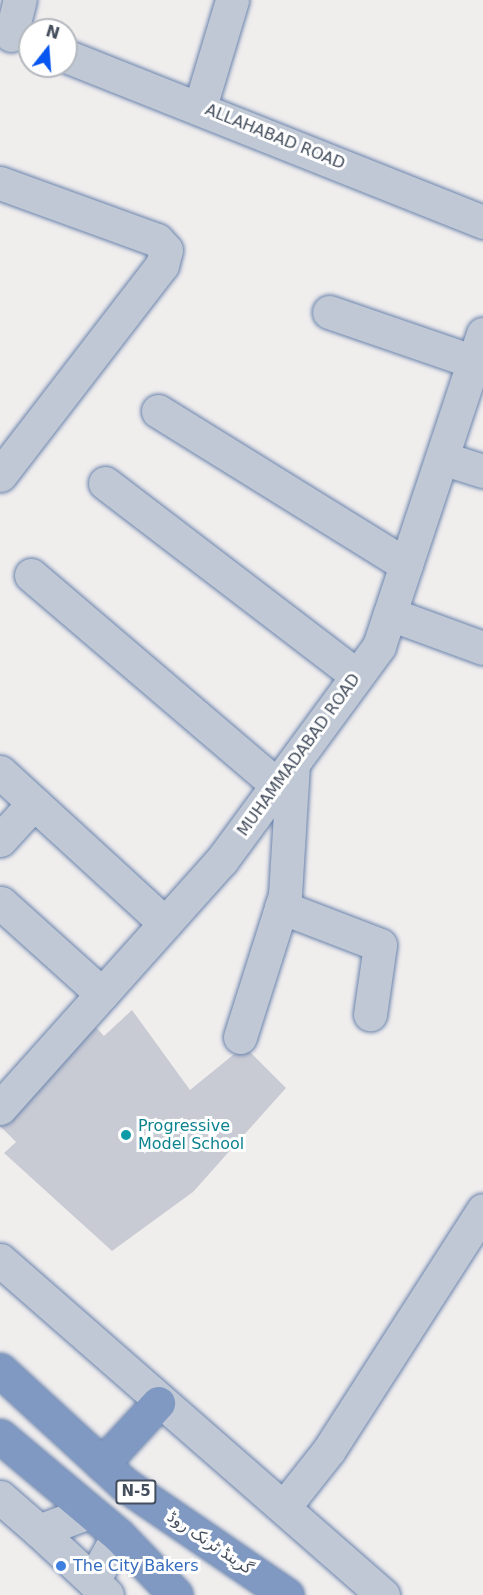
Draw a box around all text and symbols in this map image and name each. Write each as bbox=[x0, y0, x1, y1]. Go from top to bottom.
north arrow bbox=[18, 18, 78, 78]
text: N bbox=[44, 21, 62, 43]
street label: ALLAHABAD ROAD bbox=[202, 100, 348, 174]
street label: MUHAMMADABAD ROAD bbox=[234, 670, 364, 840]
place label: Progressive Model School bbox=[138, 1116, 244, 1154]
marker: Progressive Model School bbox=[119, 1128, 133, 1142]
road number: N-5 bbox=[115, 1480, 157, 1504]
street label: گرینڈ ٹرنک روڈ bbox=[164, 1507, 256, 1579]
place label: The City Bakers bbox=[73, 1556, 199, 1576]
marker: The City Bakers bbox=[54, 1559, 68, 1573]

